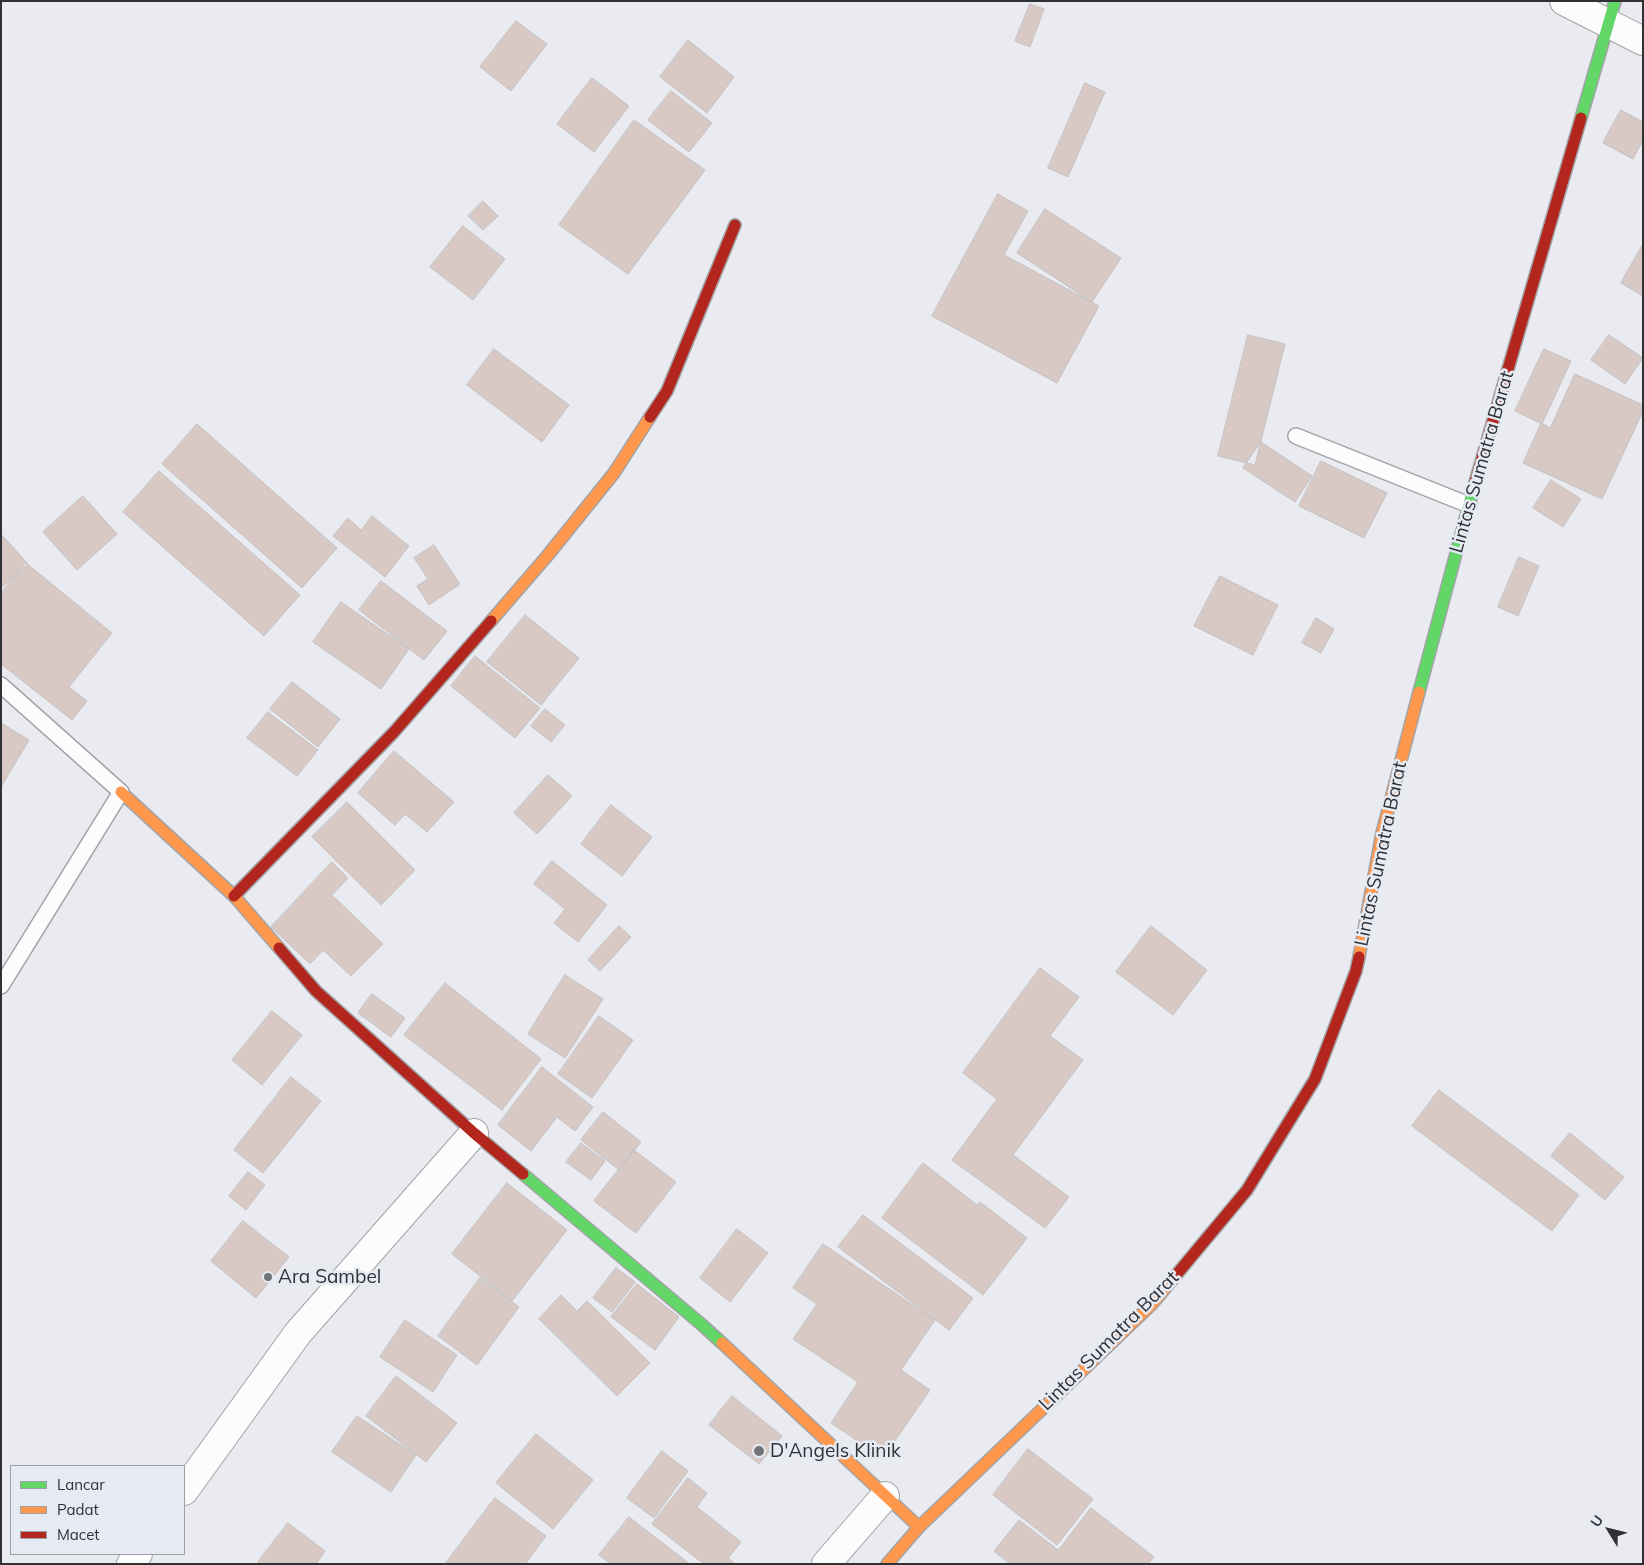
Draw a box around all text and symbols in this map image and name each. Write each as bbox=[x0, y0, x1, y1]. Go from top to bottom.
street label: Lintas Sumatra Barat bbox=[1445, 368, 1519, 556]
street label: Lintas Sumatra Barat bbox=[1350, 760, 1412, 948]
place label: Ara Sambel bbox=[278, 1266, 381, 1288]
street label: Lintas Sumatra Barat bbox=[1034, 1266, 1184, 1416]
marker: Ara Sambel bbox=[262, 1271, 274, 1283]
place label: D'Angels Klinik bbox=[770, 1440, 901, 1462]
marker: D'Angels Klinik bbox=[752, 1444, 766, 1458]
legend bbox=[10, 1465, 185, 1555]
text: Lancar bbox=[57, 1475, 105, 1494]
text: Padat bbox=[57, 1500, 99, 1519]
north arrow bbox=[1584, 1505, 1634, 1555]
text: U bbox=[1587, 1512, 1607, 1531]
text: Macet bbox=[57, 1525, 100, 1544]

